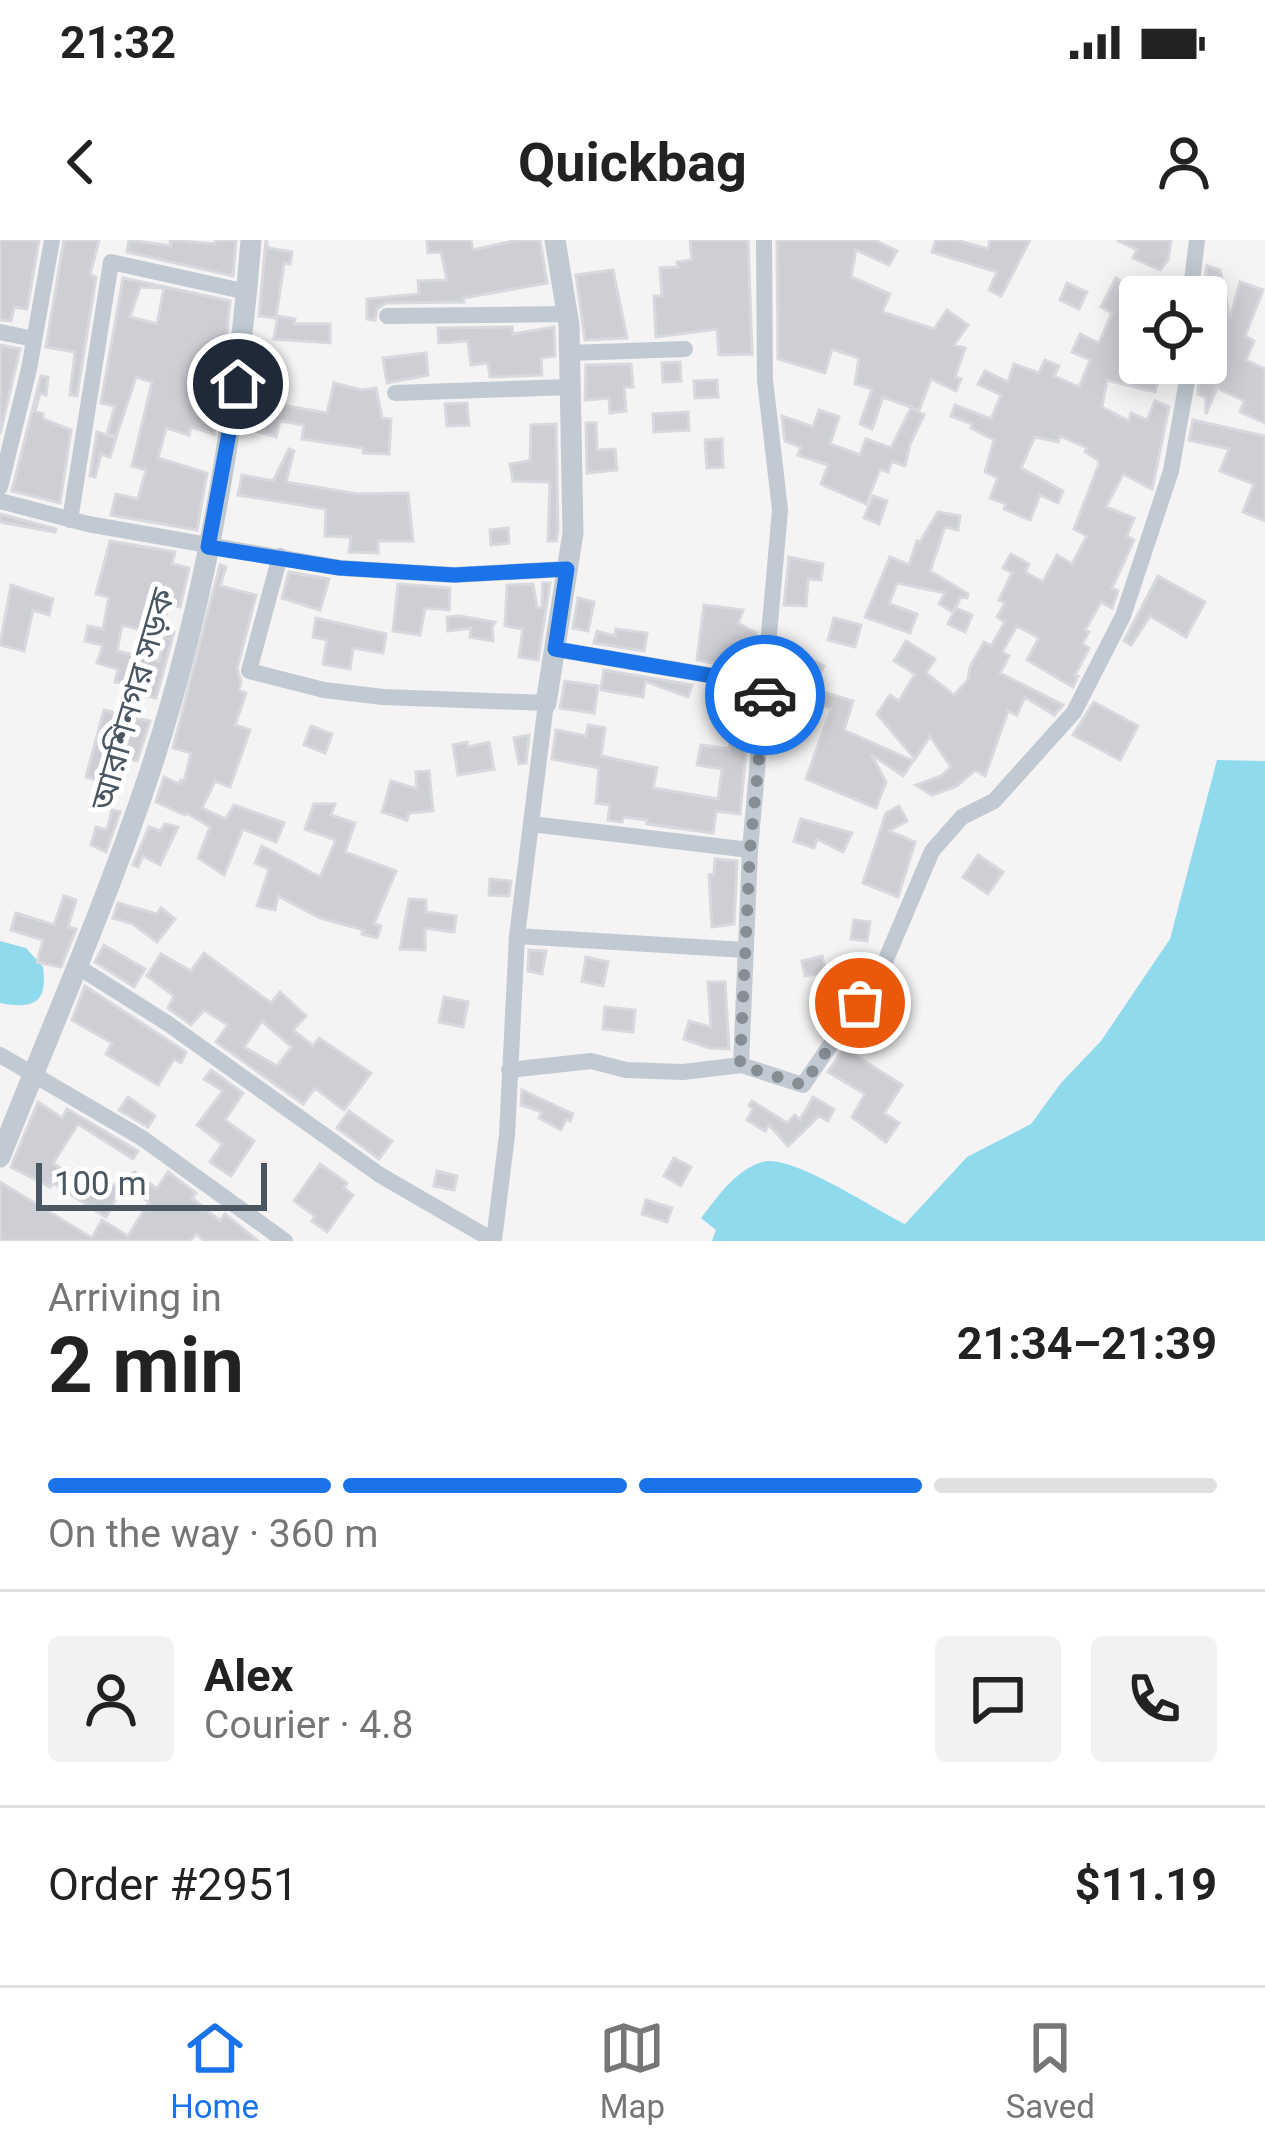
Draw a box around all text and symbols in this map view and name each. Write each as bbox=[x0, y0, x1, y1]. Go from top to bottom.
text: 21:32 bbox=[60, 16, 176, 69]
icon: back bbox=[48, 129, 114, 195]
icon: person bbox=[1151, 129, 1217, 195]
text: Quickbag bbox=[518, 131, 747, 194]
map controls bbox=[1119, 276, 1227, 384]
button: locate bbox=[1119, 276, 1227, 384]
pin bbox=[187, 333, 289, 435]
icon: home bbox=[205, 351, 271, 417]
street label: আরশিনগর সড়ক bbox=[82, 583, 183, 815]
courier bbox=[705, 635, 825, 755]
icon: car bbox=[732, 662, 798, 728]
pin bbox=[809, 952, 911, 1054]
icon: bag bbox=[827, 970, 893, 1036]
scale bar bbox=[36, 1157, 267, 1210]
text: 100 m bbox=[54, 1164, 147, 1203]
text: Arriving in bbox=[48, 1275, 222, 1321]
text: 21:34–21:39 bbox=[957, 1317, 1217, 1370]
text: 2 min bbox=[48, 1320, 244, 1411]
text: On the way · 360 m bbox=[48, 1511, 379, 1557]
button: person bbox=[48, 1636, 174, 1762]
button: chat bbox=[935, 1636, 1061, 1762]
button: phone bbox=[1091, 1636, 1217, 1762]
text: Alex bbox=[204, 1649, 293, 1702]
text: Courier · 4.8 bbox=[204, 1702, 413, 1748]
text: Order #2951 bbox=[48, 1858, 298, 1911]
text: $11.19 bbox=[1075, 1858, 1217, 1911]
tab: Home bbox=[170, 2015, 259, 2126]
tab: Map bbox=[599, 2015, 665, 2126]
tab: Saved bbox=[1006, 2015, 1095, 2126]

